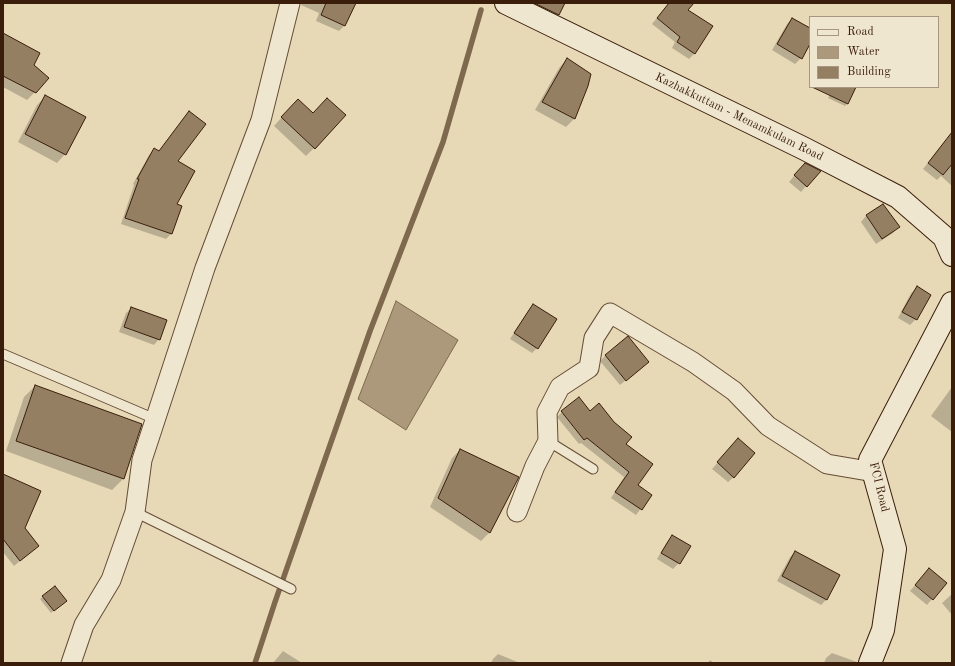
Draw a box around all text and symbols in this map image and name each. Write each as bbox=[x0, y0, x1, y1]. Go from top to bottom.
legend bbox=[809, 16, 939, 88]
text: Road bbox=[847, 26, 874, 38]
text: Water bbox=[847, 46, 879, 58]
text: Building bbox=[847, 66, 891, 78]
street label: Kazhakkuttam - Menamkulam Road bbox=[652, 70, 826, 164]
street label: FCI Road bbox=[866, 461, 892, 513]

